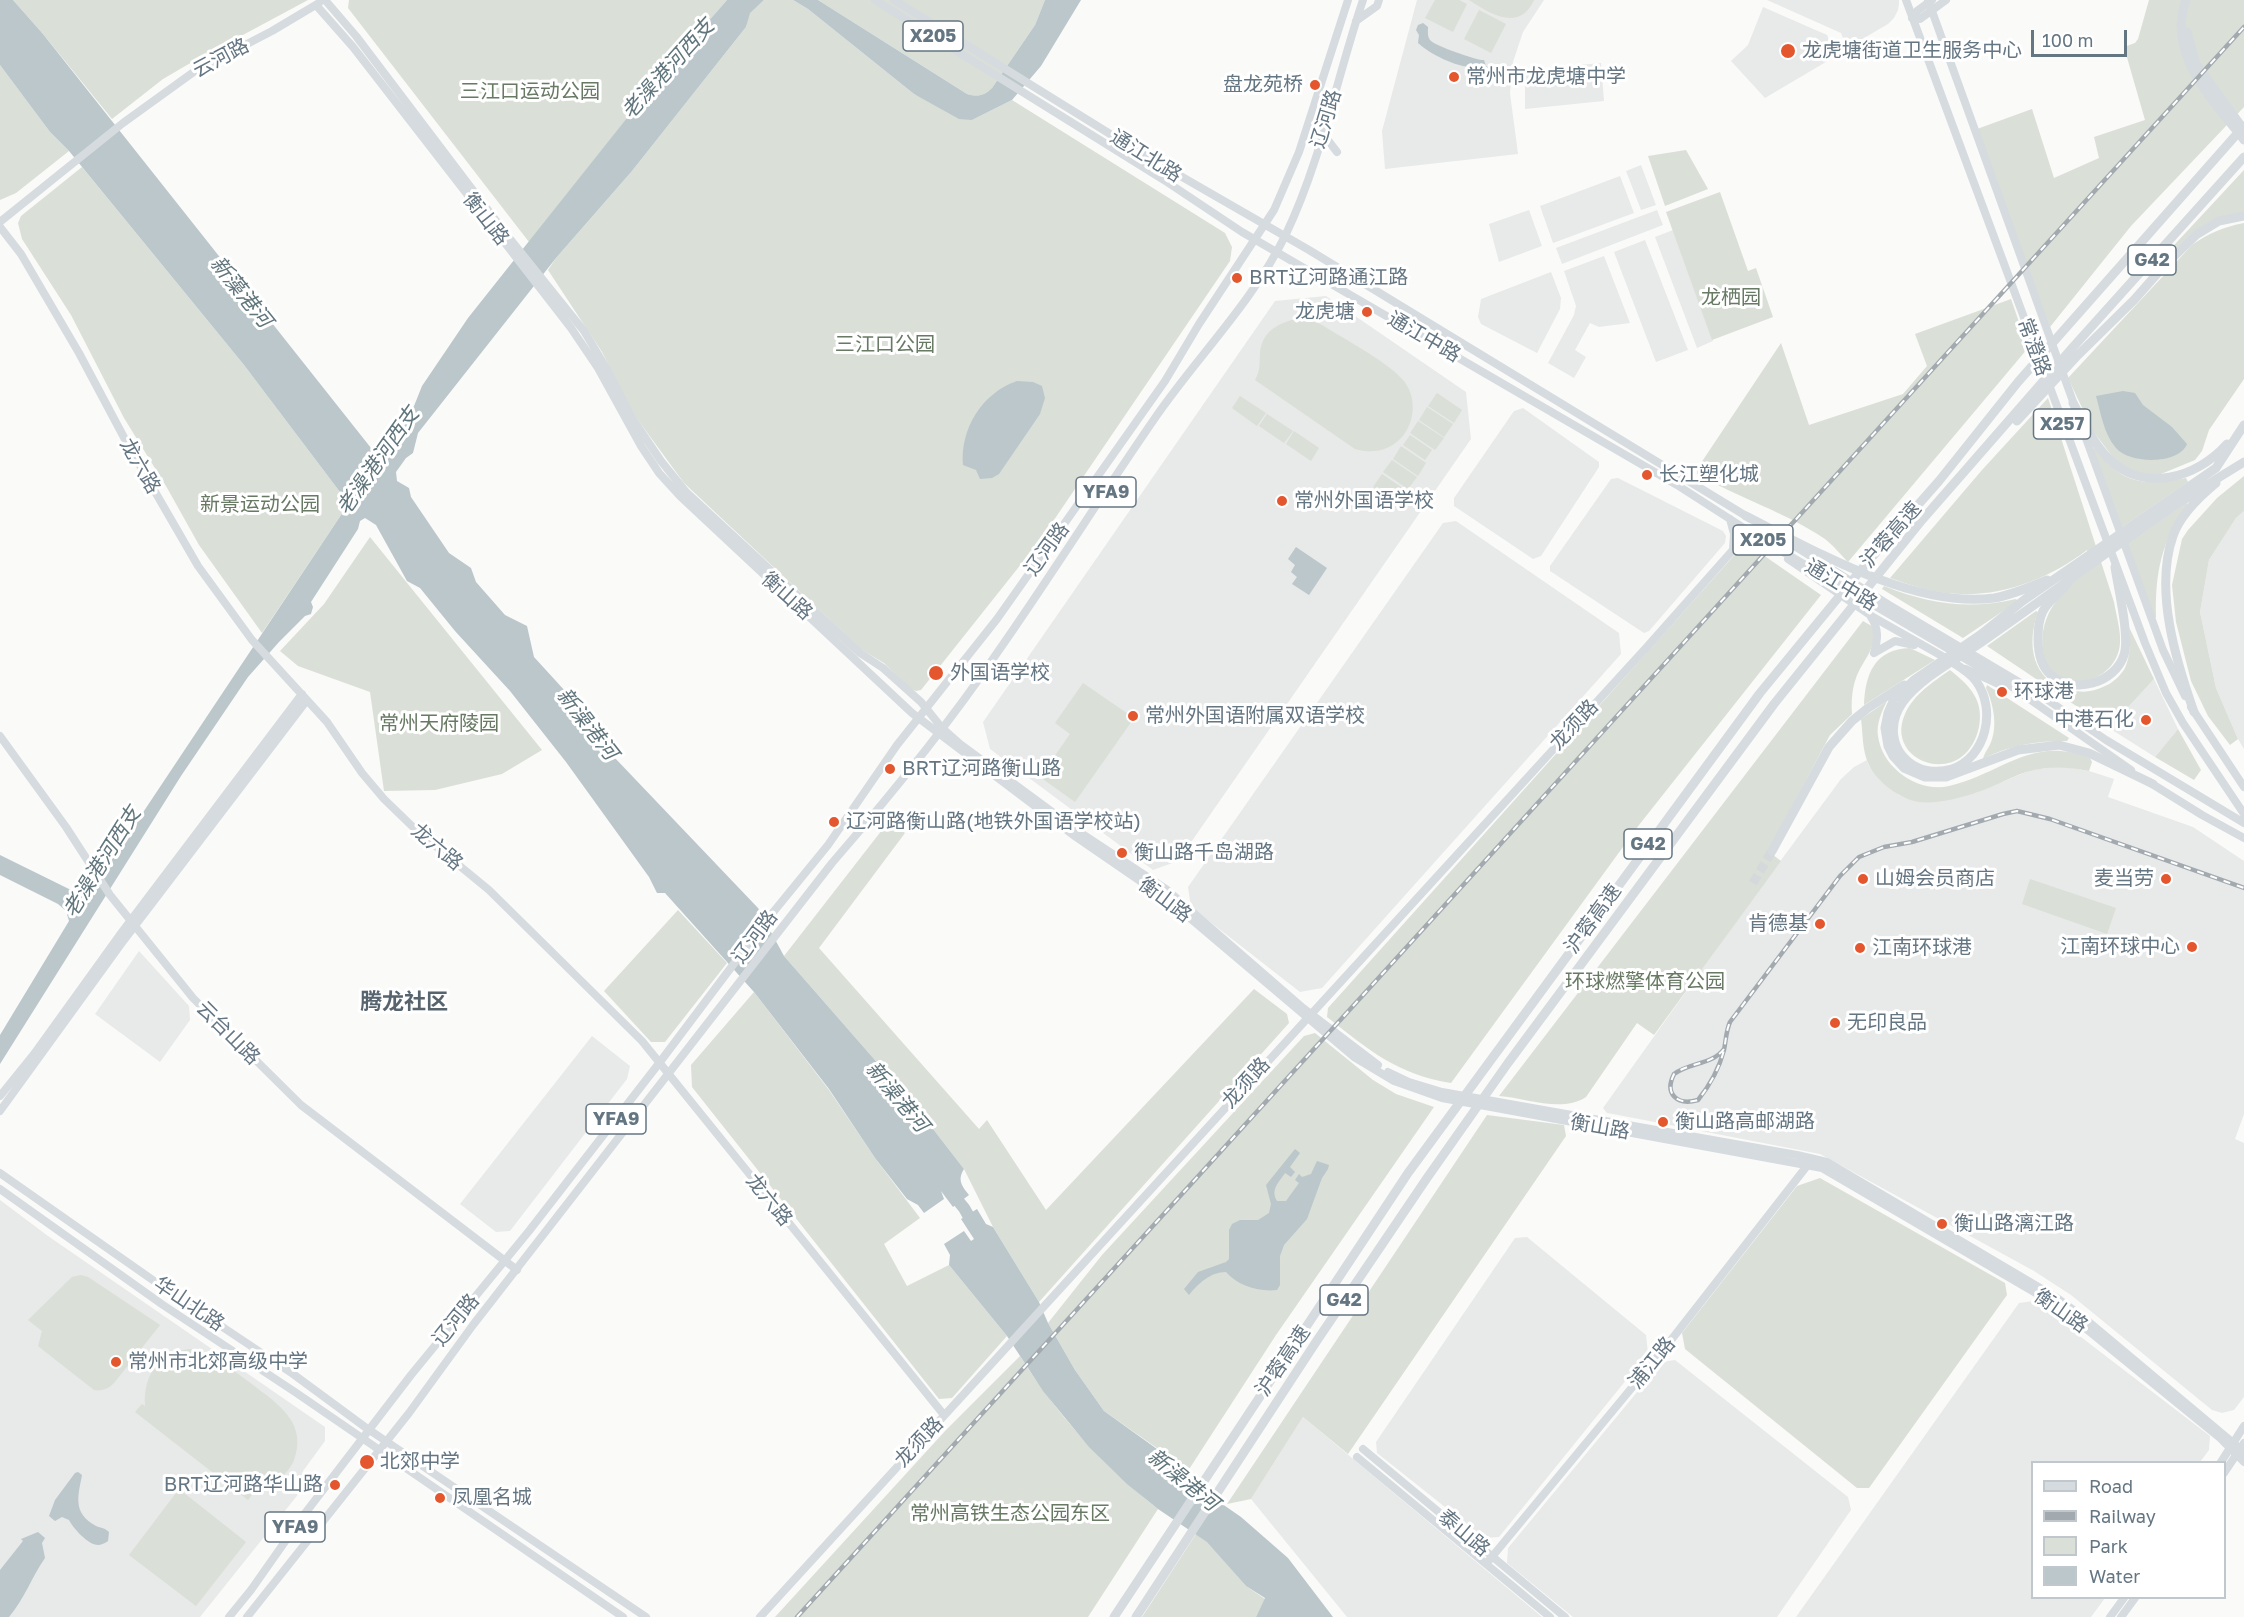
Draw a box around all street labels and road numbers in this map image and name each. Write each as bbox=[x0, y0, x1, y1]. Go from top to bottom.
road number: X205 bbox=[903, 21, 963, 51]
street label: 云河路 bbox=[189, 33, 253, 83]
street label: 辽河路 bbox=[1306, 87, 1346, 151]
street label: 通江北路 bbox=[1106, 125, 1186, 187]
street label: 衡山路 bbox=[458, 188, 514, 250]
road number: G42 bbox=[2128, 245, 2176, 275]
street label: 通江中路 bbox=[1383, 307, 1465, 367]
street label: 常澄路 bbox=[2012, 315, 2056, 379]
road number: X257 bbox=[2034, 409, 2090, 439]
street label: 龙六路 bbox=[115, 434, 165, 498]
road number: YFA9 bbox=[1076, 477, 1136, 507]
street label: 沪蓉高速 bbox=[1856, 497, 1926, 573]
street label: 辽河路 bbox=[1020, 518, 1074, 580]
road number: X205 bbox=[1733, 525, 1793, 555]
street label: 通江中路 bbox=[1801, 554, 1881, 616]
street label: 衡山路 bbox=[757, 567, 817, 625]
street label: 龙须路 bbox=[1545, 695, 1603, 755]
street label: 龙六路 bbox=[406, 819, 468, 875]
road number: G42 bbox=[1624, 829, 1672, 859]
street label: 衡山路 bbox=[1134, 872, 1196, 928]
street label: 沪蓉高速 bbox=[1560, 880, 1626, 958]
street label: 辽河路 bbox=[727, 906, 783, 968]
street label: 云台山路 bbox=[191, 996, 265, 1070]
street label: 龙须路 bbox=[1217, 1053, 1275, 1113]
road number: YFA9 bbox=[586, 1104, 646, 1134]
street label: 衡山路 bbox=[1568, 1110, 1632, 1144]
street label: 龙六路 bbox=[741, 1169, 797, 1231]
street label: 华山北路 bbox=[149, 1272, 229, 1336]
street label: 衡山路 bbox=[2030, 1284, 2092, 1338]
road number: G42 bbox=[1320, 1285, 1368, 1315]
street label: 辽河路 bbox=[428, 1289, 484, 1351]
street label: 沪蓉高速 bbox=[1251, 1321, 1315, 1401]
street label: 浦江路 bbox=[1624, 1332, 1680, 1394]
street label: 龙须路 bbox=[890, 1412, 948, 1472]
street label: 泰山路 bbox=[1433, 1505, 1495, 1561]
road number: YFA9 bbox=[265, 1512, 325, 1542]

